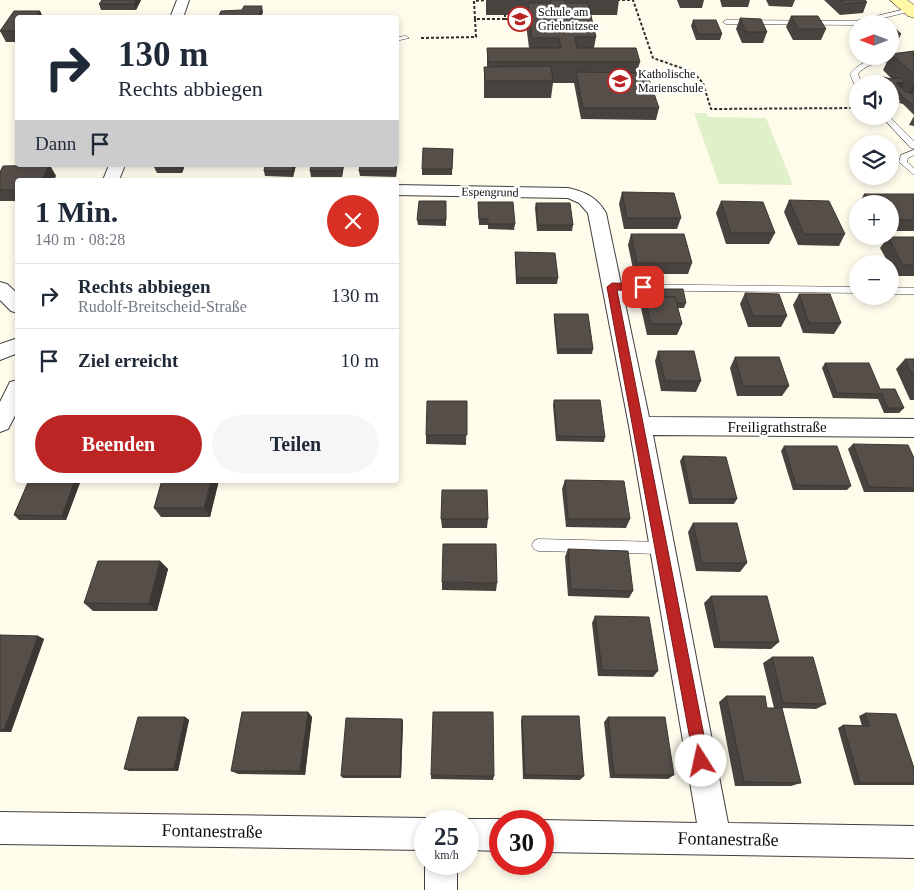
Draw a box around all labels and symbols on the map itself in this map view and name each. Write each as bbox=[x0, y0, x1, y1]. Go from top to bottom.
place label: Schule am Griebnitzsee bbox=[538, 5, 599, 33]
school or university icon: Schule am Griebnitzsee bbox=[507, 6, 533, 32]
north arrow bbox=[849, 15, 899, 65]
place label: Katholische Marienschule bbox=[638, 67, 703, 95]
school or university icon: Katholische Marienschule bbox=[607, 68, 633, 94]
street label: Espengrund bbox=[461, 185, 519, 199]
pin bbox=[622, 266, 664, 308]
street label: Freiligrathstraße bbox=[727, 419, 827, 435]
position arrow bbox=[674, 734, 726, 786]
speed limit sign: 30 bbox=[489, 810, 554, 875]
street label: Fontanestraße bbox=[161, 820, 263, 842]
street label: Fontanestraße bbox=[677, 828, 779, 850]

